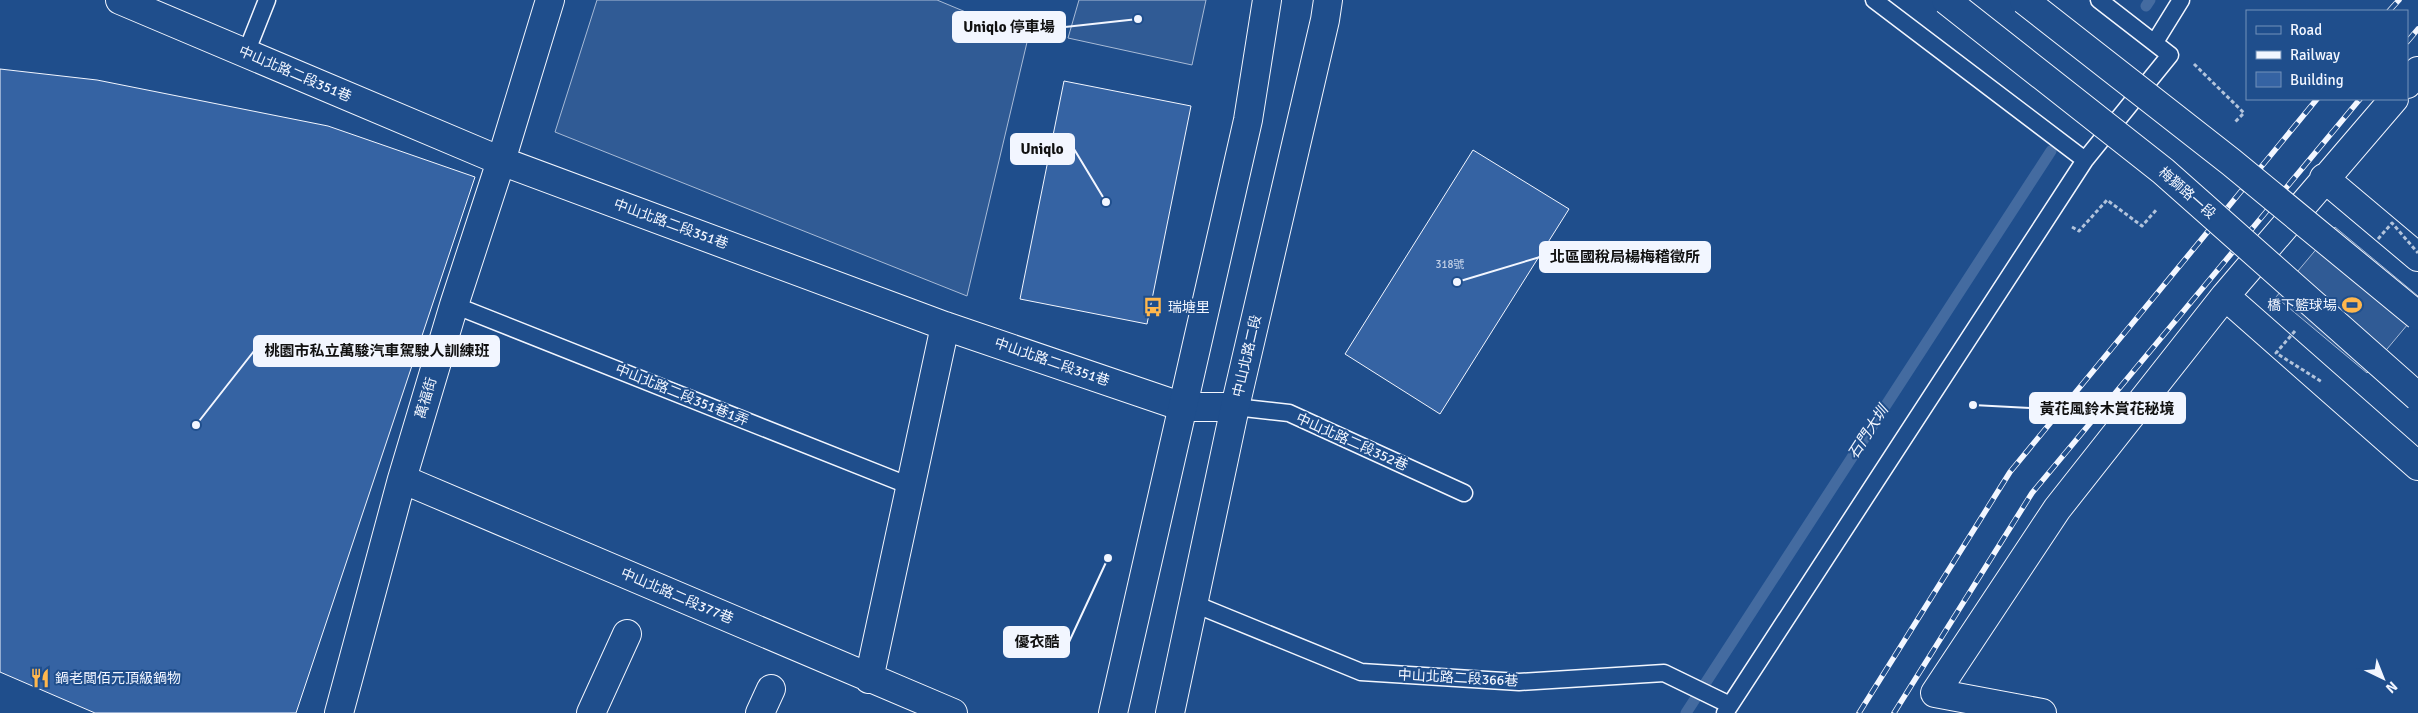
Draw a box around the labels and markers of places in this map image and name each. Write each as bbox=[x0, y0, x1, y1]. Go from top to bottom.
callout: Uniqlo 停車場 bbox=[953, 12, 1065, 42]
callout: Uniqlo bbox=[1011, 134, 1074, 164]
callout: 北區國稅局楊梅稽徵所 bbox=[1540, 242, 1710, 272]
sports icon: 橋下籃球場 bbox=[2341, 294, 2363, 316]
bus stop icon: 瑞塘里 bbox=[1142, 296, 1164, 318]
place label: 橋下籃球場 bbox=[2267, 297, 2337, 314]
place label: 瑞塘里 bbox=[1168, 299, 1210, 316]
callout: 桃園市私立萬駿汽車駕駛人訓練班 bbox=[254, 336, 499, 366]
callout: 黃花風鈴木賞花秘境 bbox=[2030, 393, 2185, 423]
callout: 優衣酷 bbox=[1004, 627, 1069, 657]
restaurant icon: 鍋老闆佰元頂級鍋物 bbox=[29, 667, 51, 689]
place label: 鍋老闆佰元頂級鍋物 bbox=[55, 670, 181, 687]

